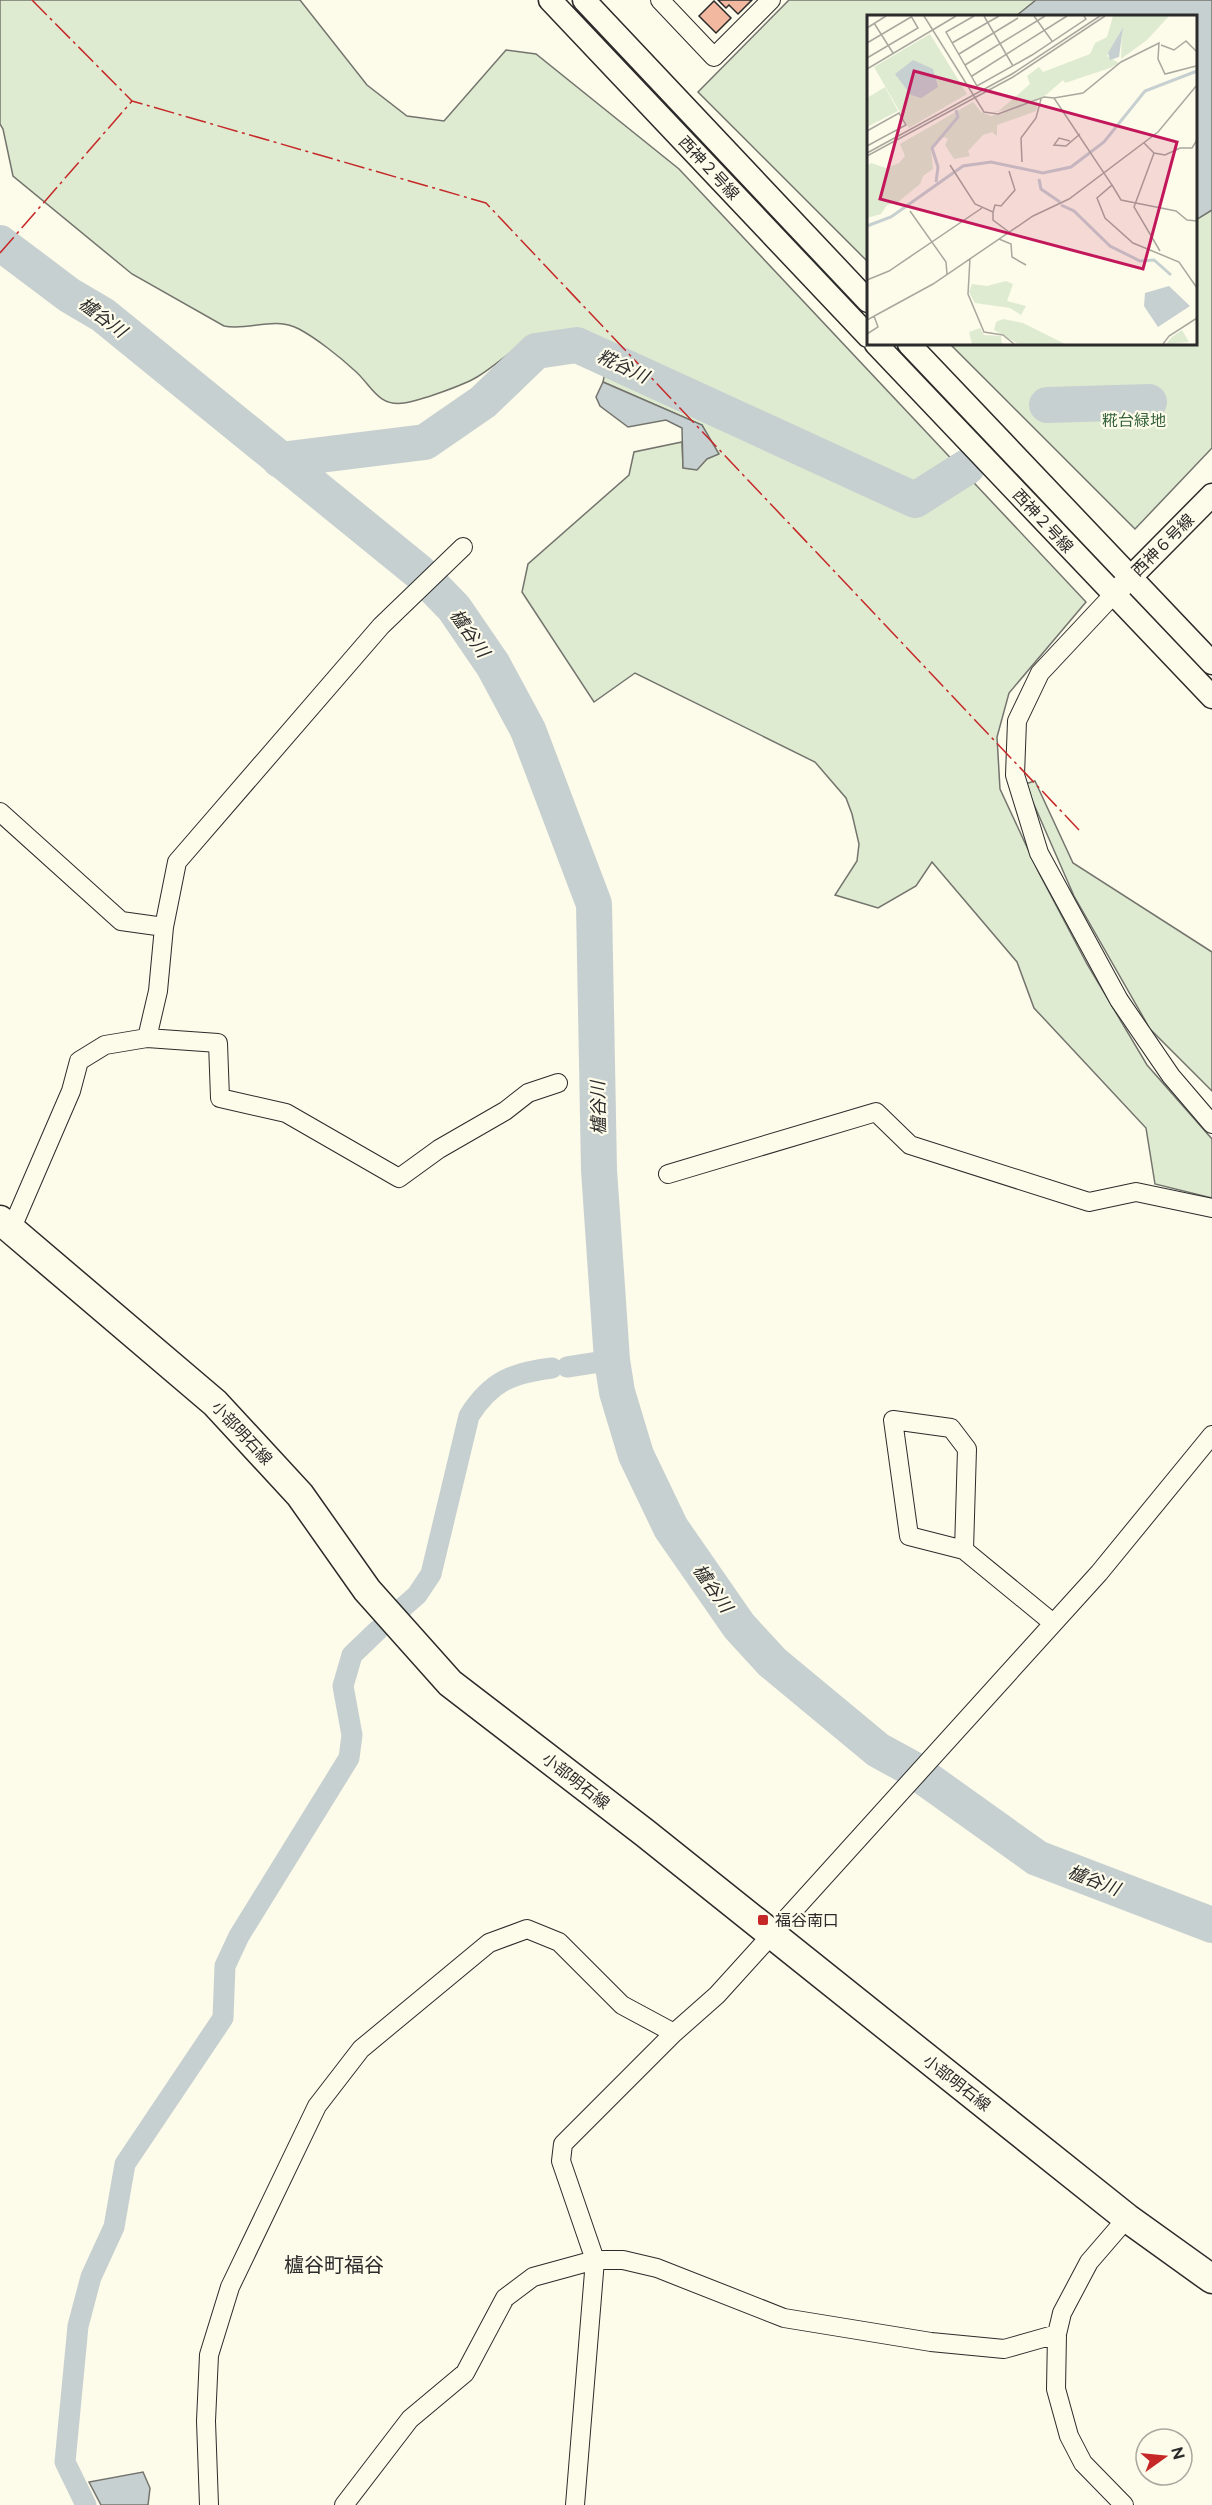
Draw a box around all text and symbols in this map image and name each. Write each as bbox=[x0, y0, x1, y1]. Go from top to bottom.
inset map bbox=[867, 15, 1197, 345]
street label: 西神２号線 bbox=[675, 132, 743, 204]
water label: 櫨谷川 bbox=[75, 292, 132, 343]
water label: 糀谷川 bbox=[594, 345, 654, 388]
park label: 糀台緑地 bbox=[1102, 411, 1166, 430]
street label: 西神２号線 bbox=[1009, 485, 1077, 557]
street label: 西神６号線 bbox=[1128, 510, 1198, 580]
water label: 櫨谷川 bbox=[446, 605, 495, 663]
water label: 櫨谷川 bbox=[587, 1079, 609, 1135]
street label: 小部明石線 bbox=[208, 1397, 276, 1469]
water label: 櫨谷川 bbox=[689, 1560, 738, 1618]
street label: 小部明石線 bbox=[539, 1749, 613, 1813]
water label: 櫨谷川 bbox=[1065, 1861, 1125, 1900]
place label: 福谷南口 bbox=[775, 1911, 839, 1930]
marker: 福谷南口 bbox=[756, 1913, 770, 1927]
street label: 小部明石線 bbox=[920, 2051, 994, 2115]
district label: 櫨谷町福谷 bbox=[284, 2253, 384, 2277]
north arrow bbox=[1134, 2427, 1194, 2487]
text: N bbox=[1167, 2445, 1189, 2462]

